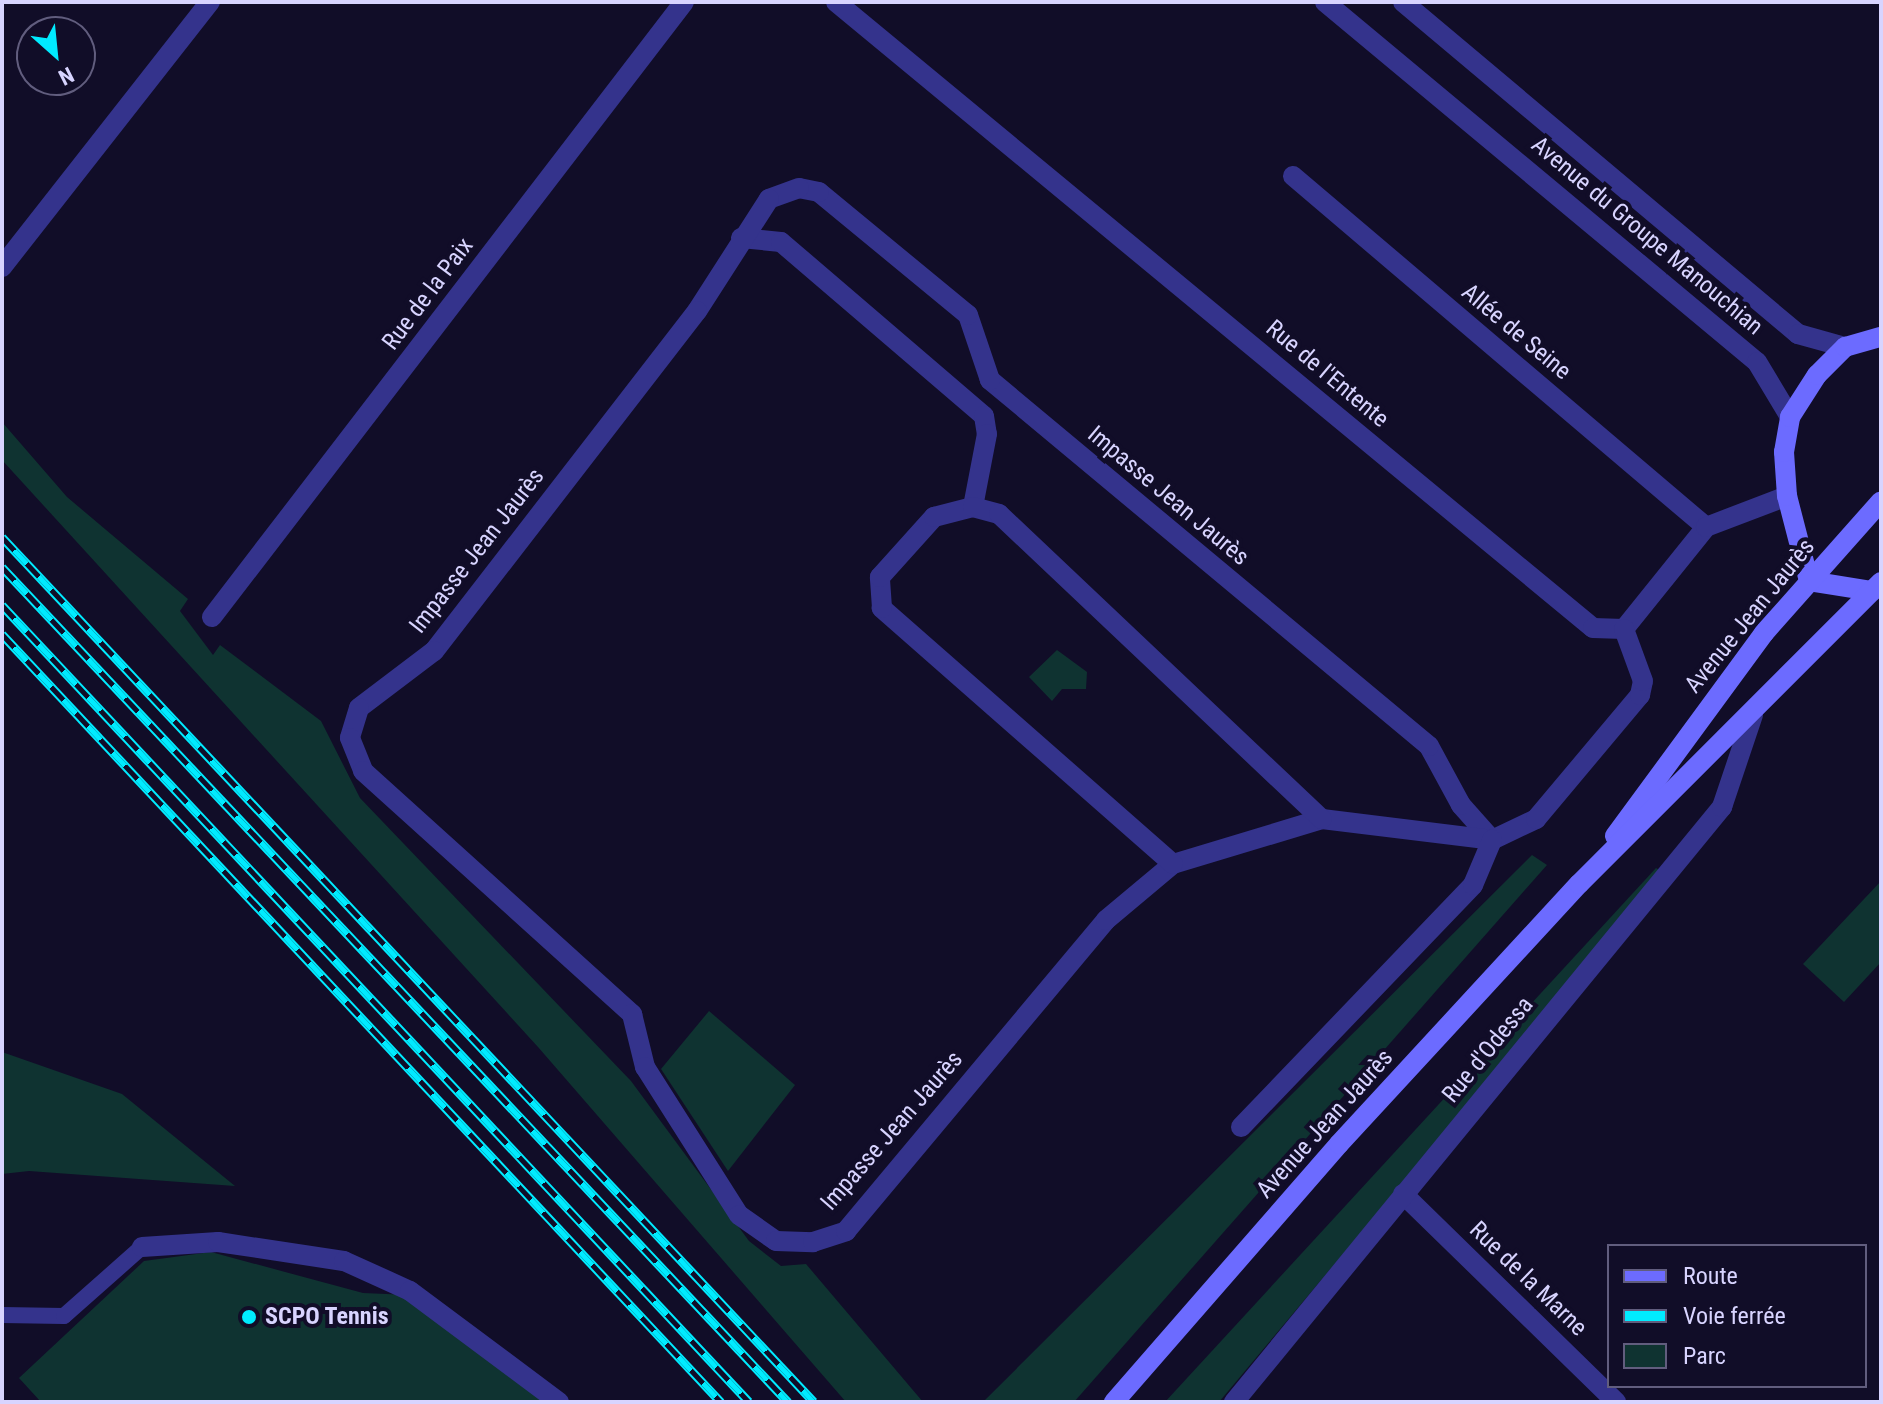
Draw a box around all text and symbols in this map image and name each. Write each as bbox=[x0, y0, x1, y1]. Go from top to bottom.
north arrow bbox=[16, 16, 96, 96]
text: N bbox=[55, 62, 78, 90]
street label: Avenue du Groupe Manouchian bbox=[1525, 131, 1769, 341]
street label: Rue de la Paix bbox=[376, 232, 480, 356]
street label: Allée de Seine bbox=[1456, 278, 1576, 386]
street label: Rue de l'Entente bbox=[1260, 314, 1394, 434]
street label: Impasse Jean Jaurès bbox=[1082, 420, 1254, 572]
street label: Impasse Jean Jaurès bbox=[404, 463, 550, 639]
street label: Avenue Jean Jaurès bbox=[1679, 533, 1821, 699]
street label: Rue d'Odessa bbox=[1436, 991, 1540, 1109]
street label: Avenue Jean Jaurès bbox=[1251, 1044, 1399, 1204]
street label: Impasse Jean Jaurès bbox=[815, 1046, 969, 1216]
street label: Rue de la Marne bbox=[1463, 1216, 1593, 1342]
legend bbox=[1607, 1244, 1867, 1388]
text: Route bbox=[1683, 1262, 1738, 1290]
text: Voie ferrée bbox=[1683, 1302, 1786, 1330]
place label: SCPO Tennis bbox=[265, 1303, 389, 1331]
marker: SCPO Tennis bbox=[240, 1308, 258, 1326]
text: Parc bbox=[1683, 1342, 1726, 1370]

